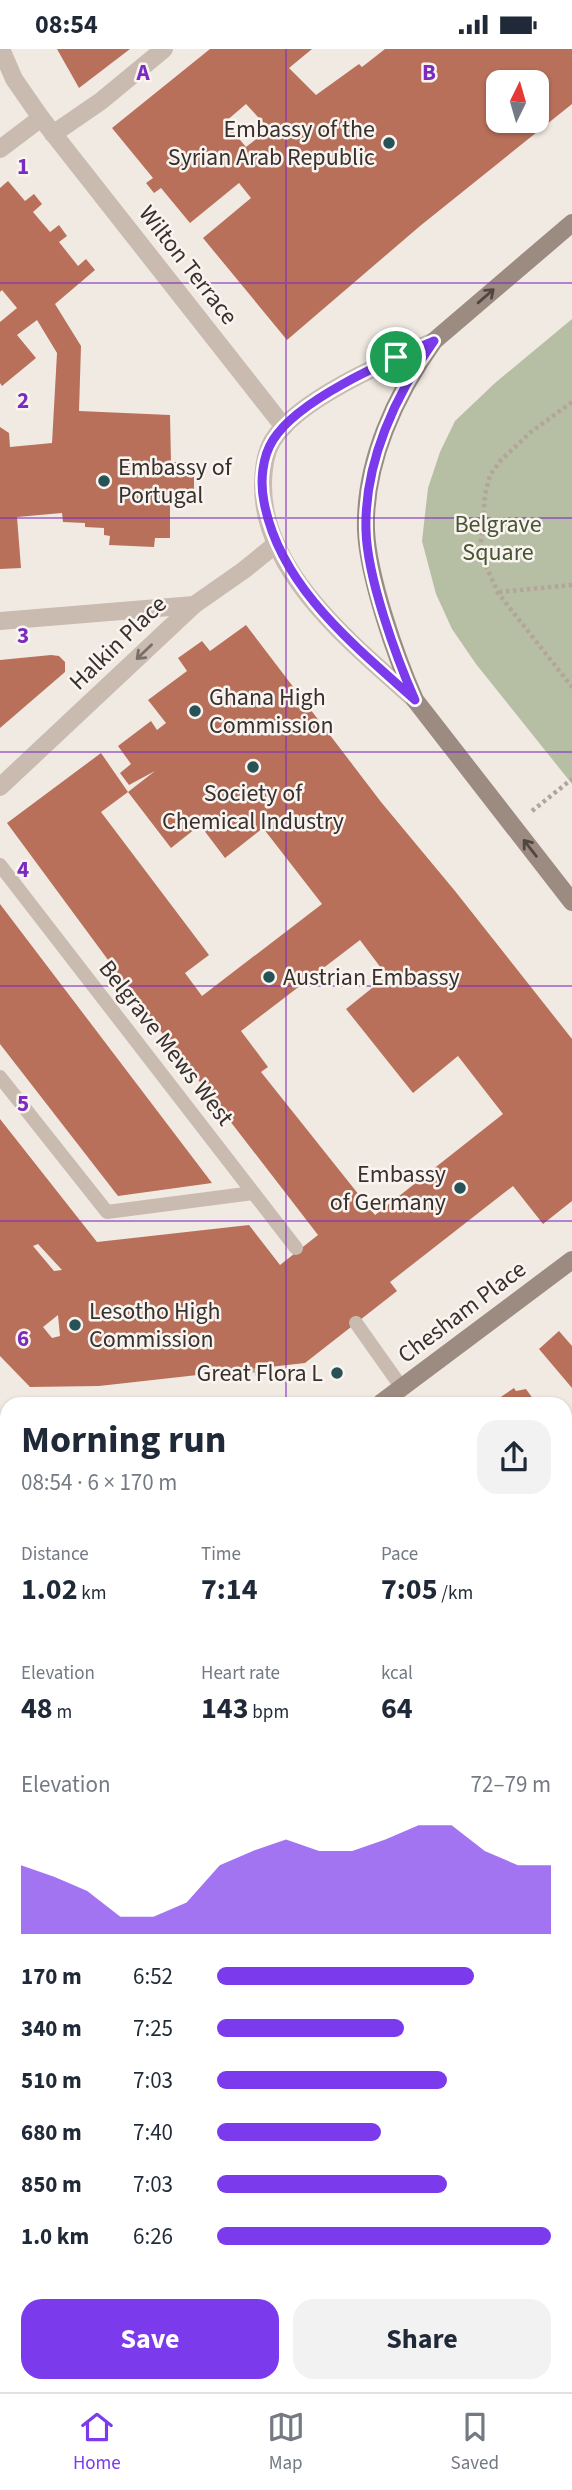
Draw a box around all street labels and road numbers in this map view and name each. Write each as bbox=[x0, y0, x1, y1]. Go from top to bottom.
street label: Wilton Terrace bbox=[130, 198, 246, 332]
street label: Halkin Place bbox=[61, 587, 175, 699]
street label: Belgrave Mews West bbox=[90, 953, 242, 1133]
street label: Chesham Place bbox=[390, 1252, 534, 1372]

